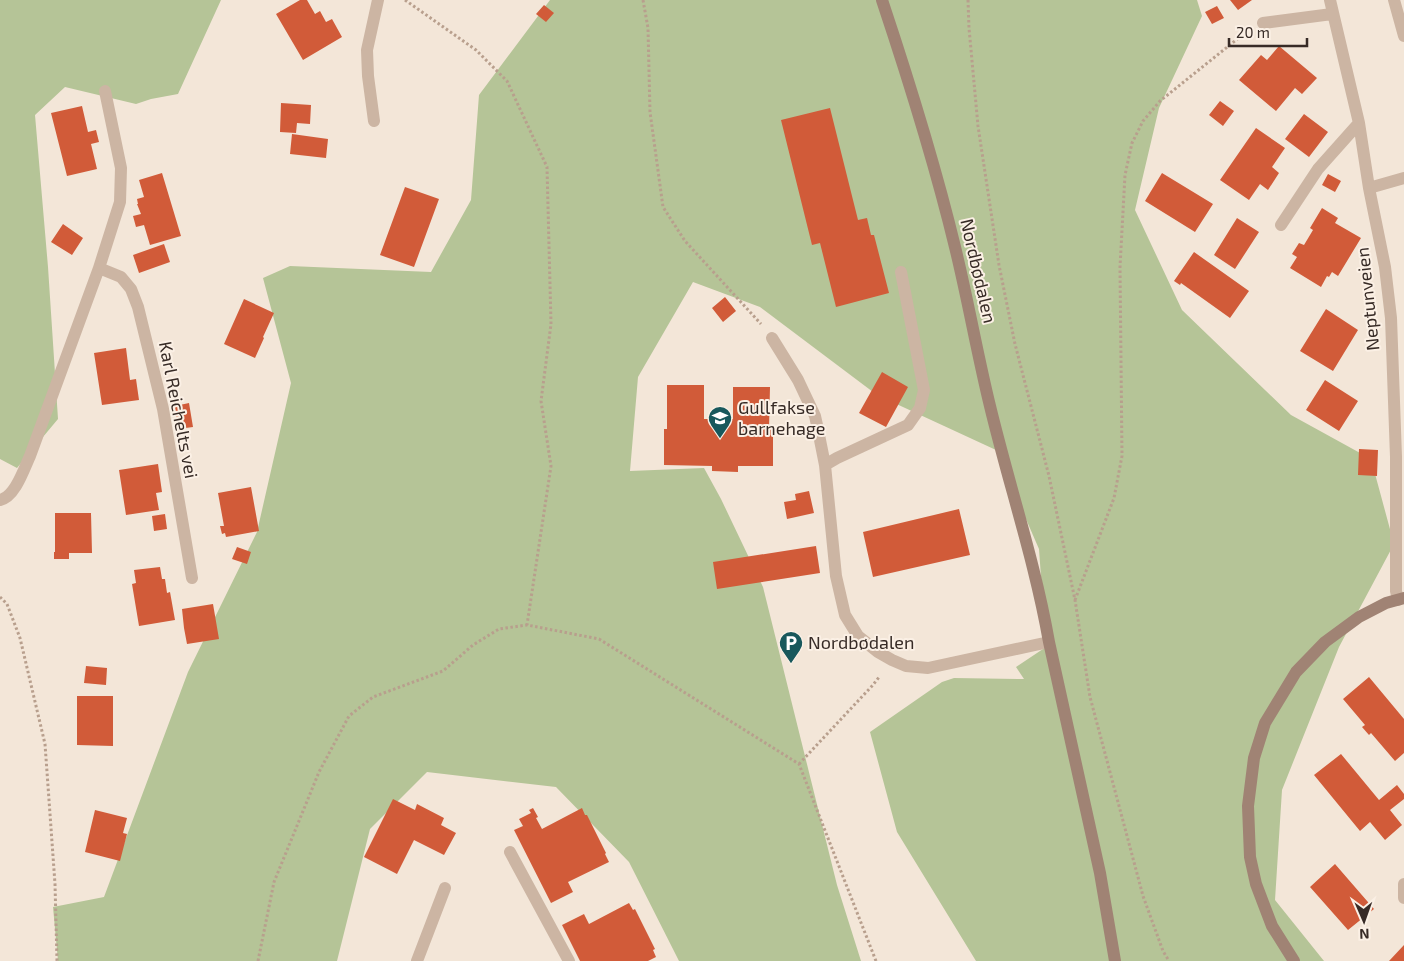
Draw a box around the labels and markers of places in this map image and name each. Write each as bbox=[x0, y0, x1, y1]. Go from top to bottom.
place label: Gullfakse barnehage bbox=[738, 396, 825, 439]
school or university icon: Gullfakse barnehage bbox=[707, 405, 733, 439]
parking icon: Nordbødalen bbox=[778, 630, 804, 664]
place label: Nordbødalen bbox=[808, 631, 914, 653]

